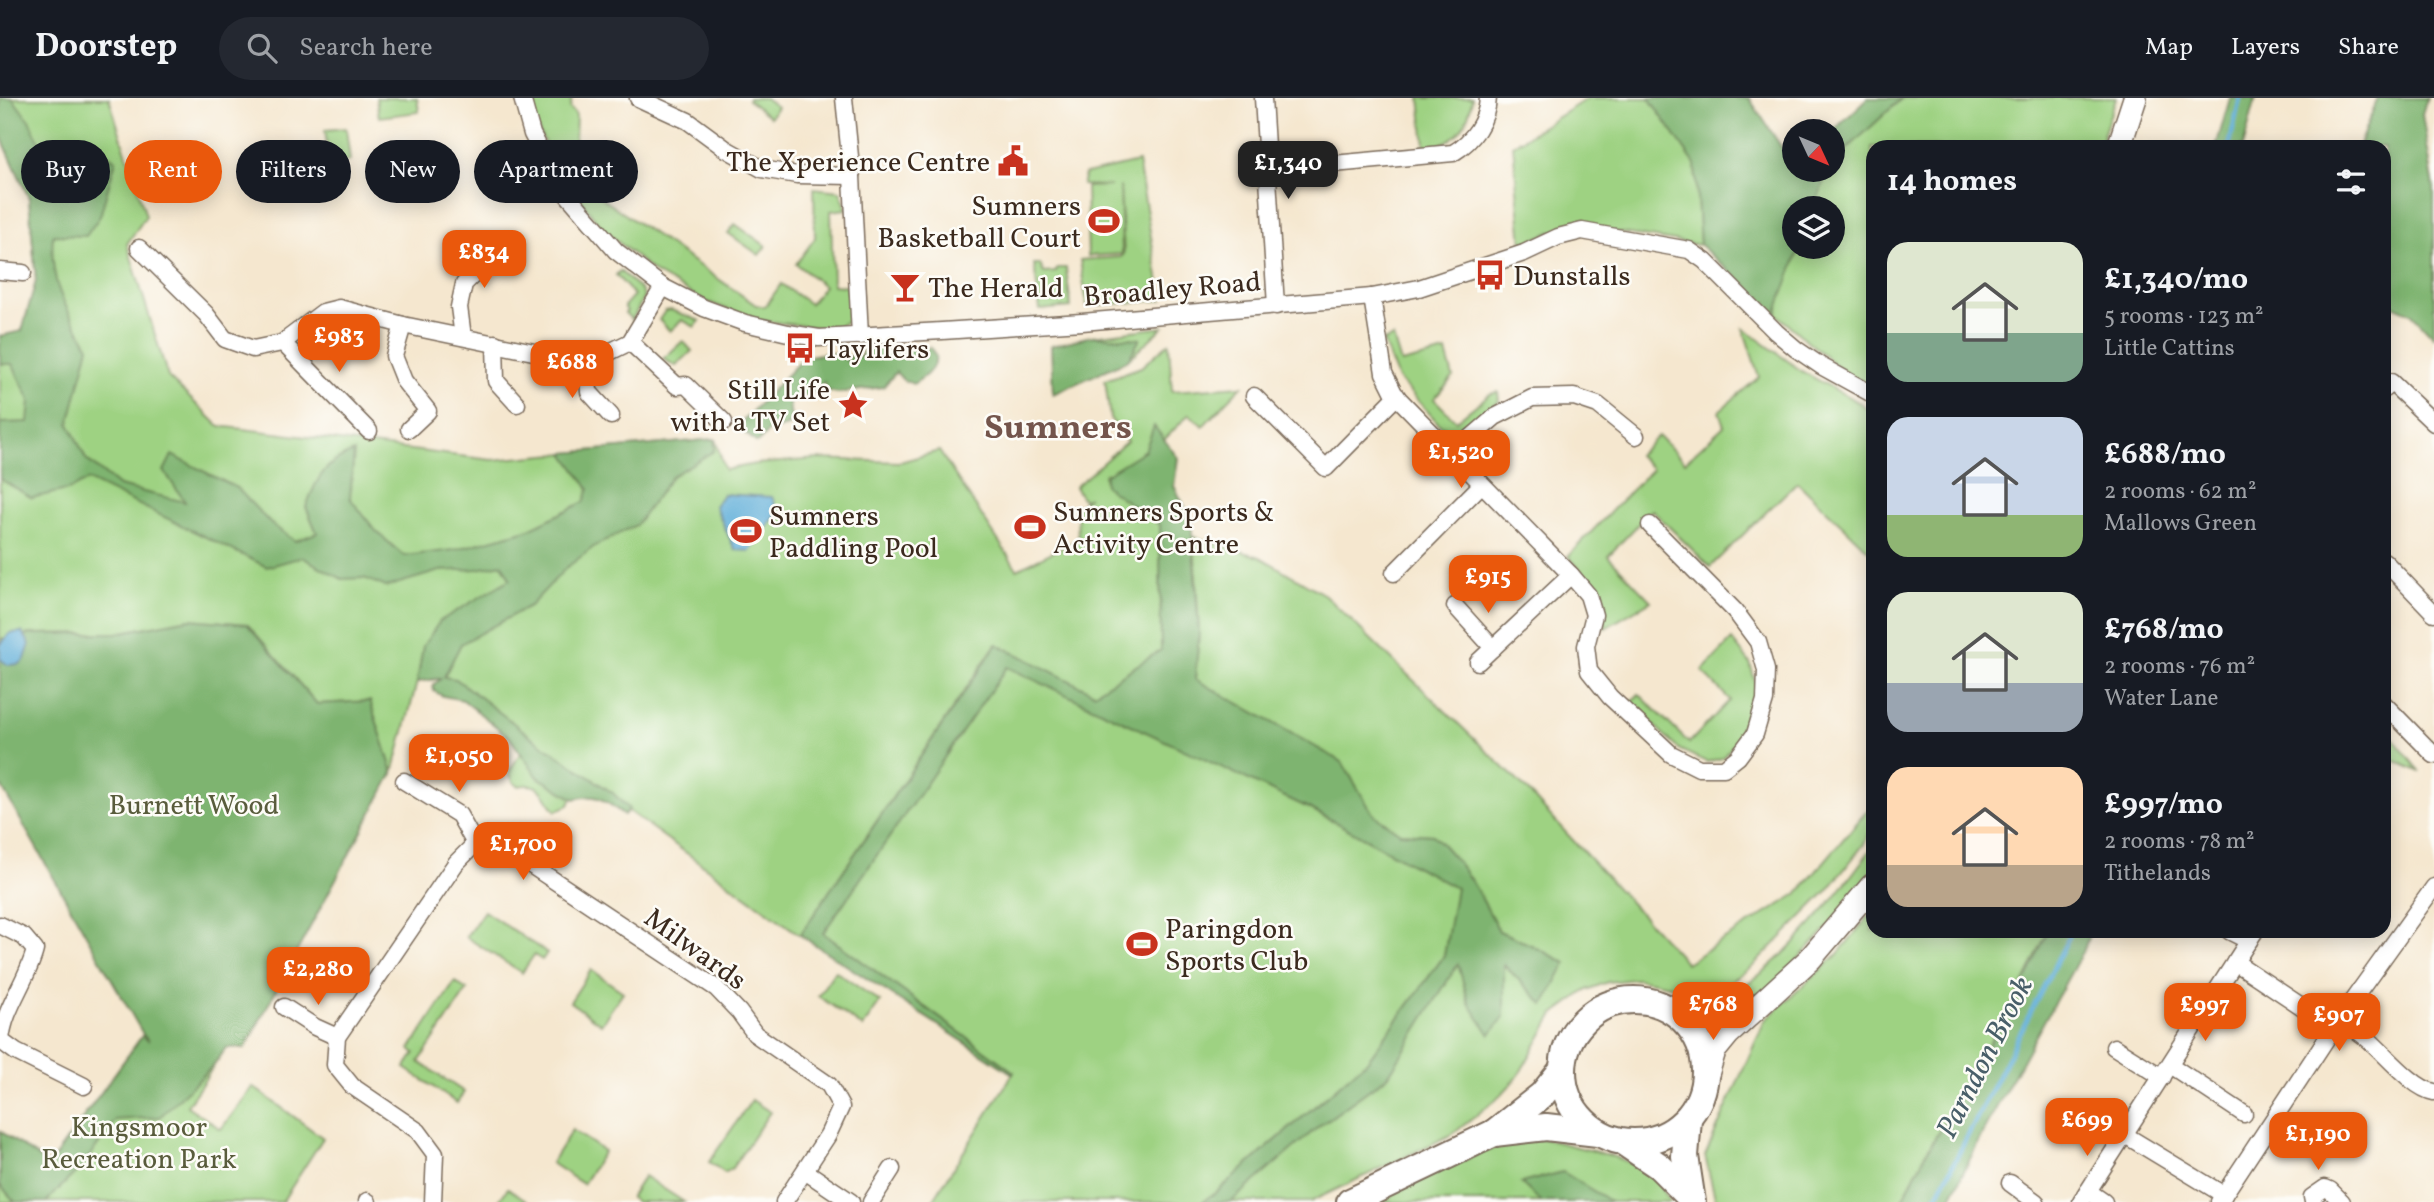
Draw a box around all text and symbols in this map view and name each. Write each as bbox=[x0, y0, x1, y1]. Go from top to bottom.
search box bbox=[219, 17, 709, 80]
text: Doorstep bbox=[35, 25, 177, 71]
icon: search bbox=[243, 29, 281, 67]
text: Search here bbox=[299, 30, 433, 66]
text: Map bbox=[2145, 31, 2193, 65]
text: Layers bbox=[2231, 31, 2300, 65]
text: Share bbox=[2338, 31, 2399, 65]
north arrow bbox=[1782, 119, 1844, 182]
map controls bbox=[1782, 119, 1845, 259]
chip: Buy bbox=[21, 140, 110, 203]
chip: Rent bbox=[124, 140, 222, 203]
chip: Filters bbox=[236, 140, 351, 203]
chip: New bbox=[365, 140, 460, 203]
chip: Apartment bbox=[474, 140, 638, 203]
pin: £1,340 bbox=[1231, 141, 1345, 201]
place label: The Xperience Centre bbox=[726, 144, 990, 183]
public building icon: The Xperience Centre bbox=[996, 144, 1030, 178]
text: £1,340 bbox=[1254, 148, 1322, 180]
text: 14 homes bbox=[1887, 161, 2017, 203]
icon: filters bbox=[2332, 163, 2370, 201]
place label: Sumners Basketball Court bbox=[878, 188, 1081, 259]
button: layers bbox=[1782, 196, 1845, 259]
sports icon: Sumners Basketball Court bbox=[1087, 204, 1121, 238]
pin: £834 bbox=[443, 230, 525, 290]
text: £834 bbox=[458, 237, 510, 269]
bus stop icon: Dunstalls bbox=[1473, 258, 1507, 292]
place label: Dunstalls bbox=[1513, 258, 1630, 297]
text: £1,340/mo bbox=[2104, 259, 2248, 301]
street label: Broadley Road bbox=[1082, 263, 1263, 318]
bar icon: The Herald bbox=[888, 270, 922, 304]
place label: The Herald bbox=[928, 270, 1064, 309]
icon: home bbox=[1943, 270, 2027, 354]
text: 5 rooms · 123 m² bbox=[2104, 301, 2264, 333]
pin: £983 bbox=[298, 314, 380, 374]
text: £983 bbox=[314, 321, 364, 353]
bus stop icon: Taylifers bbox=[783, 331, 817, 365]
place label: Taylifers bbox=[823, 331, 929, 370]
text: Little Cattins bbox=[2104, 333, 2235, 365]
pin: £688 bbox=[531, 341, 613, 400]
text: £688 bbox=[547, 347, 598, 379]
place label: Still Life with a TV Set bbox=[670, 372, 830, 443]
place icon: Still Life with a TV Set bbox=[836, 388, 870, 422]
district label: Sumners bbox=[984, 405, 1132, 453]
pin: £1,520 bbox=[1404, 430, 1518, 490]
text: £688/mo bbox=[2104, 434, 2226, 476]
text: £1,520 bbox=[1428, 437, 1494, 469]
icon: home bbox=[1943, 445, 2027, 529]
text: 2 rooms · 62 m² bbox=[2104, 476, 2256, 508]
place label: Sumners Sports & Activity Centre bbox=[1053, 494, 1275, 565]
place label: Sumners Paddling Pool bbox=[769, 498, 938, 569]
text: Mallows Green bbox=[2104, 508, 2257, 540]
sports icon: Sumners Sports & Activity Centre bbox=[1013, 510, 1047, 544]
sports icon: Sumners Paddling Pool bbox=[729, 514, 763, 548]
pin: £915 bbox=[1447, 556, 1529, 615]
text: £915 bbox=[1465, 562, 1511, 594]
text: £768/mo bbox=[2104, 609, 2224, 651]
icon: home bbox=[1943, 620, 2027, 704]
text: 2 rooms · 76 m² bbox=[2104, 651, 2255, 683]
text: Water Lane bbox=[2104, 683, 2219, 715]
pin: £1,050 bbox=[402, 734, 516, 794]
text: £1,050 bbox=[425, 741, 493, 773]
text: £997/mo bbox=[2104, 784, 2223, 826]
park label: Burnett Wood bbox=[109, 787, 279, 826]
icon: home bbox=[1943, 795, 2027, 879]
pin: £1,700 bbox=[466, 822, 580, 882]
text: 2 rooms · 78 m² bbox=[2104, 826, 2255, 858]
text: £1,700 bbox=[489, 829, 557, 861]
text: Tithelands bbox=[2104, 858, 2211, 890]
street label: Milwards bbox=[635, 900, 754, 1000]
place label: Paringdon Sports Club bbox=[1165, 911, 1308, 982]
sports icon: Paringdon Sports Club bbox=[1125, 927, 1159, 961]
pin: £2,280 bbox=[261, 948, 375, 1007]
text: £2,280 bbox=[283, 954, 353, 986]
water label: Parndon Brook bbox=[1927, 970, 2045, 1146]
pin: £768 bbox=[1672, 982, 1754, 1042]
pin: £997 bbox=[2164, 984, 2246, 1043]
text: £768 bbox=[1688, 989, 1738, 1021]
text: £997 bbox=[2180, 990, 2230, 1022]
pin: £907 bbox=[2298, 993, 2380, 1053]
text: £907 bbox=[2313, 1000, 2365, 1032]
pin: £699 bbox=[2046, 1098, 2128, 1158]
text: £699 bbox=[2061, 1105, 2113, 1137]
park label: Kingsmoor Recreation Park bbox=[41, 1109, 237, 1180]
pin: £1,190 bbox=[2261, 1112, 2375, 1172]
text: £1,190 bbox=[2285, 1119, 2351, 1151]

